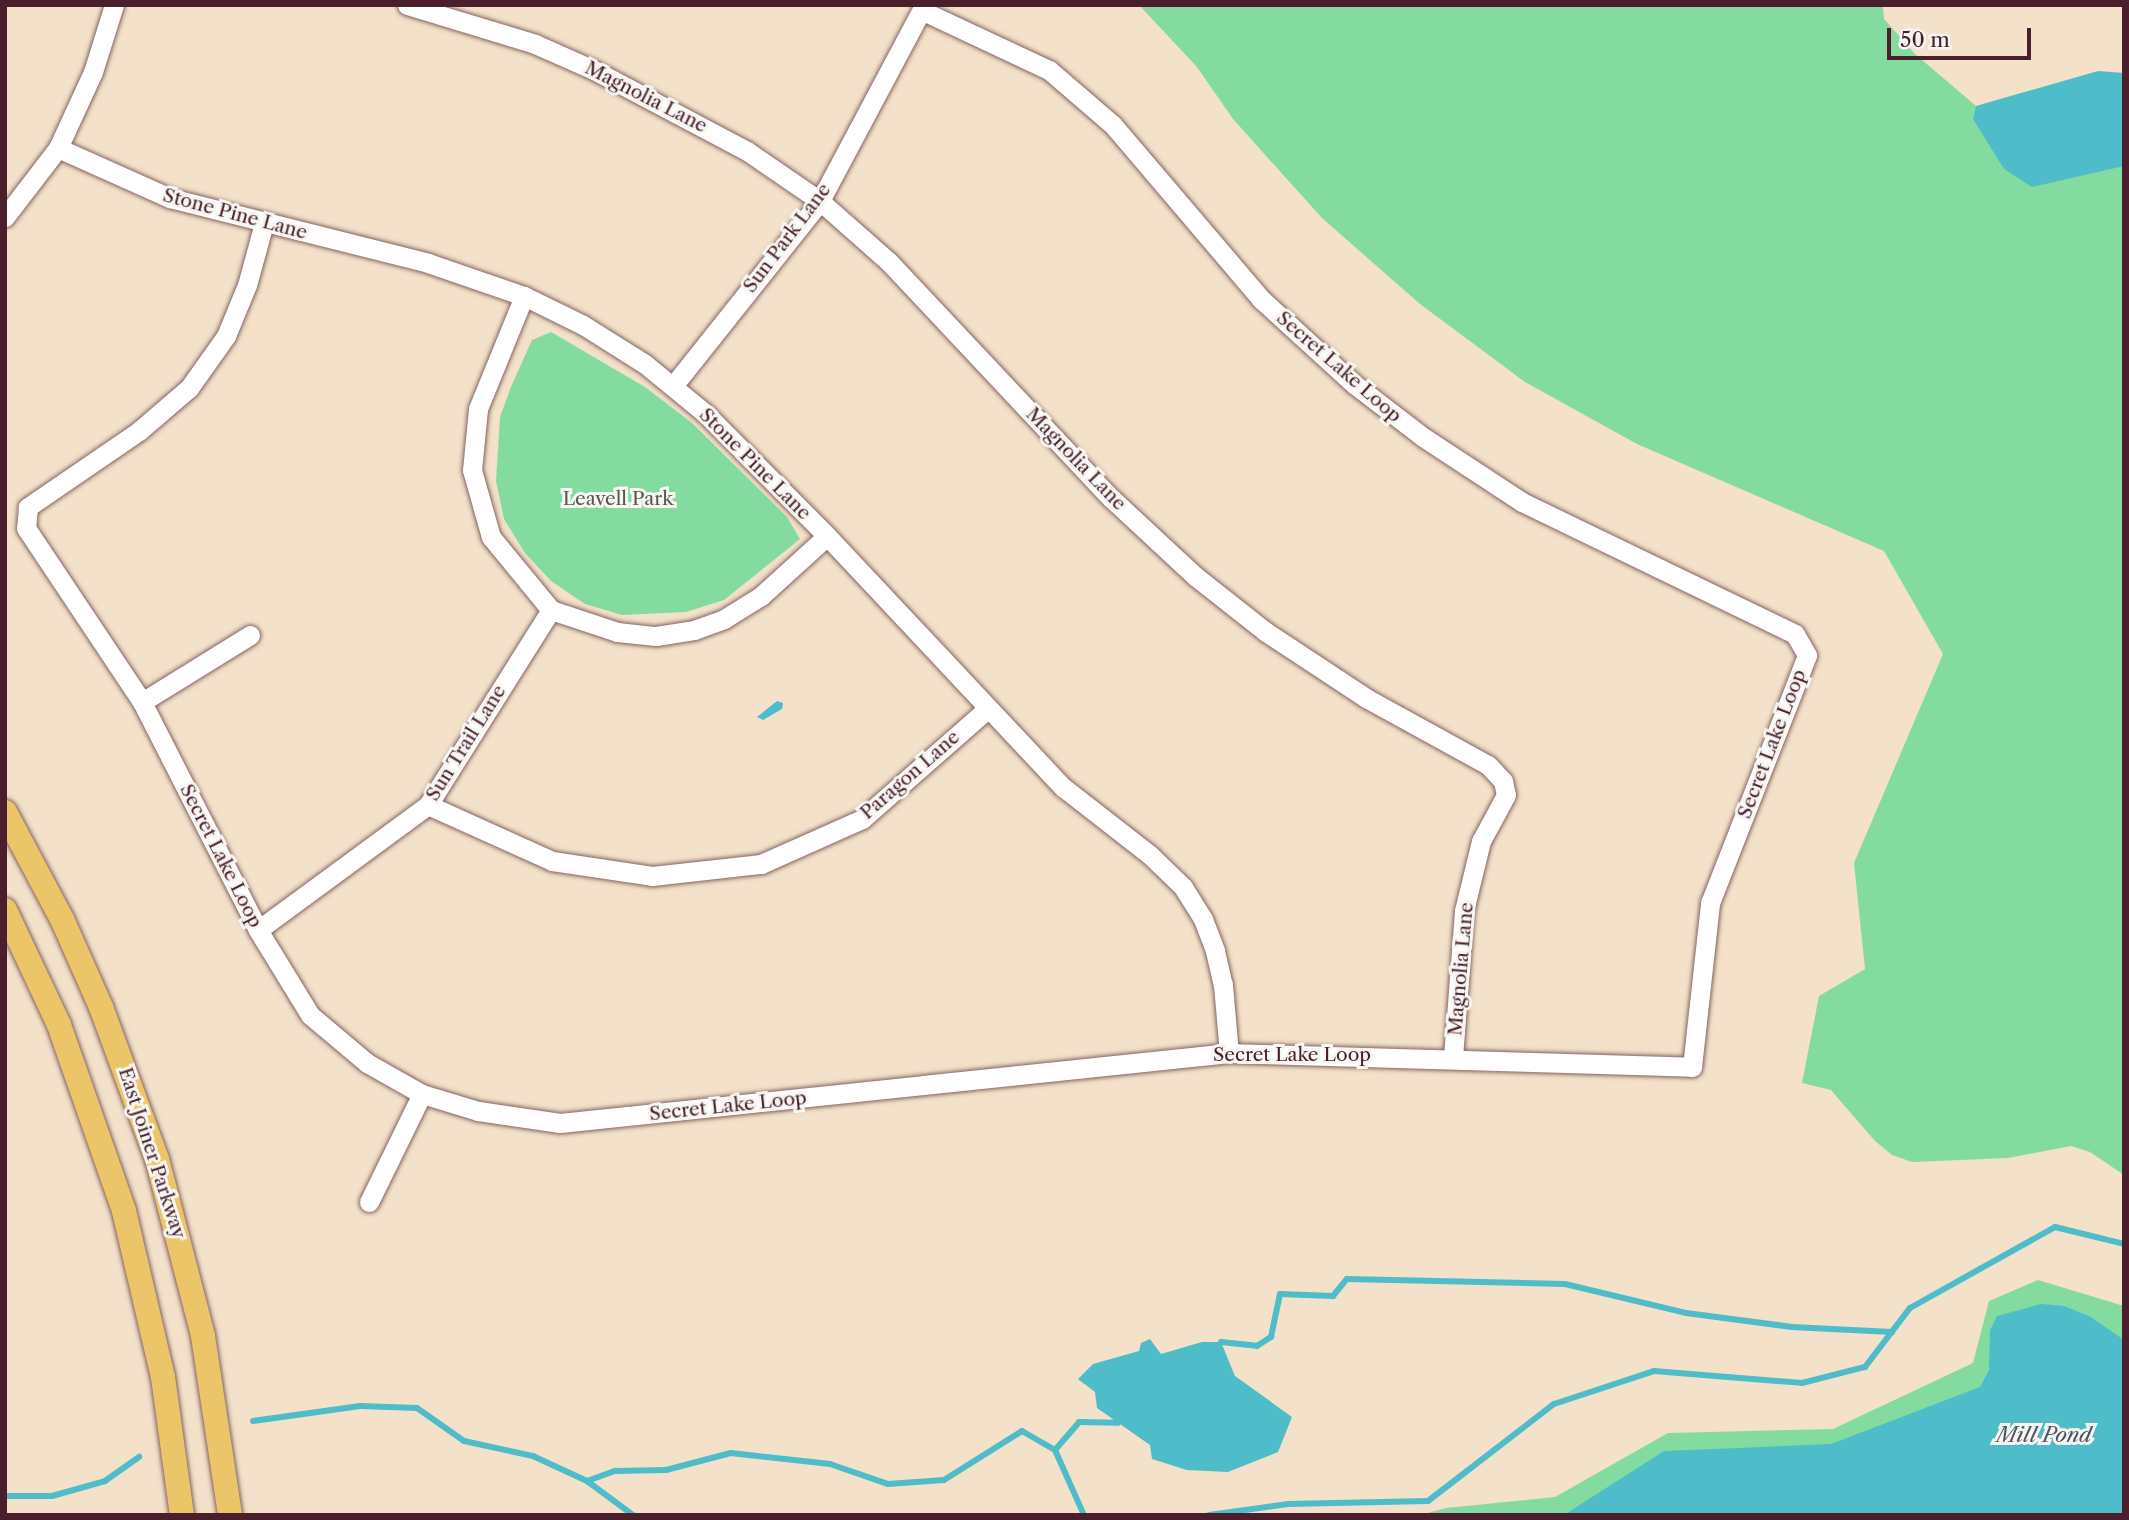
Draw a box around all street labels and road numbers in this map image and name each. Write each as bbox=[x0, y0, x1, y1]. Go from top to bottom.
street label: Magnolia Lane bbox=[581, 56, 711, 138]
street label: Sun Park Lane bbox=[738, 179, 836, 297]
street label: Stone Pine Lane bbox=[160, 184, 310, 244]
street label: Secret Lake Loop bbox=[1272, 307, 1406, 427]
street label: Magnolia Lane bbox=[1021, 403, 1131, 515]
street label: Stone Pine Lane bbox=[695, 404, 815, 524]
street label: Secret Lake Loop bbox=[1733, 666, 1811, 822]
street label: Sun Trail Lane bbox=[421, 681, 511, 805]
street label: Paragon Lane bbox=[856, 726, 964, 824]
street label: Secret Lake Loop bbox=[175, 780, 267, 932]
street label: Magnolia Lane bbox=[1444, 901, 1478, 1037]
street label: Secret Lake Loop bbox=[1213, 1044, 1371, 1066]
street label: East Joiner Parkway bbox=[114, 1064, 190, 1242]
street label: Secret Lake Loop bbox=[648, 1086, 808, 1126]

